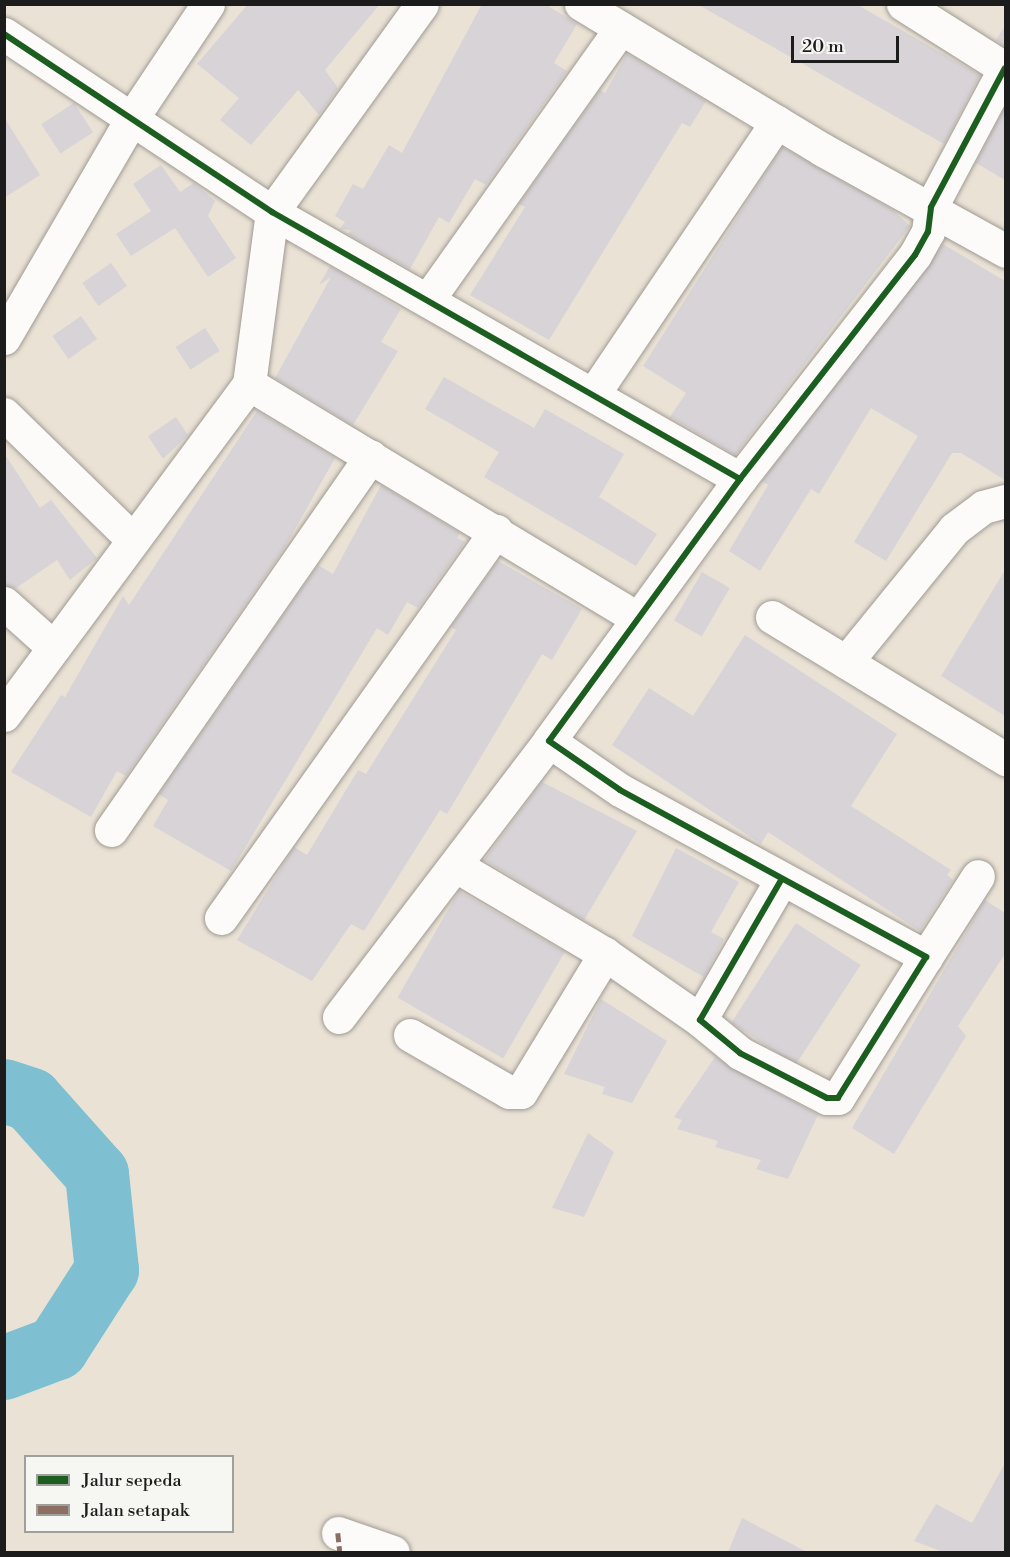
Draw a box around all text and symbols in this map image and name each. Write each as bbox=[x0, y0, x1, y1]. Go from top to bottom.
scale bar bbox=[794, 24, 902, 62]
text: 20 m bbox=[802, 35, 844, 58]
legend bbox=[24, 1455, 234, 1533]
text: Jalur sepeda bbox=[82, 1469, 182, 1492]
text: Jalan setapak bbox=[82, 1499, 189, 1522]

